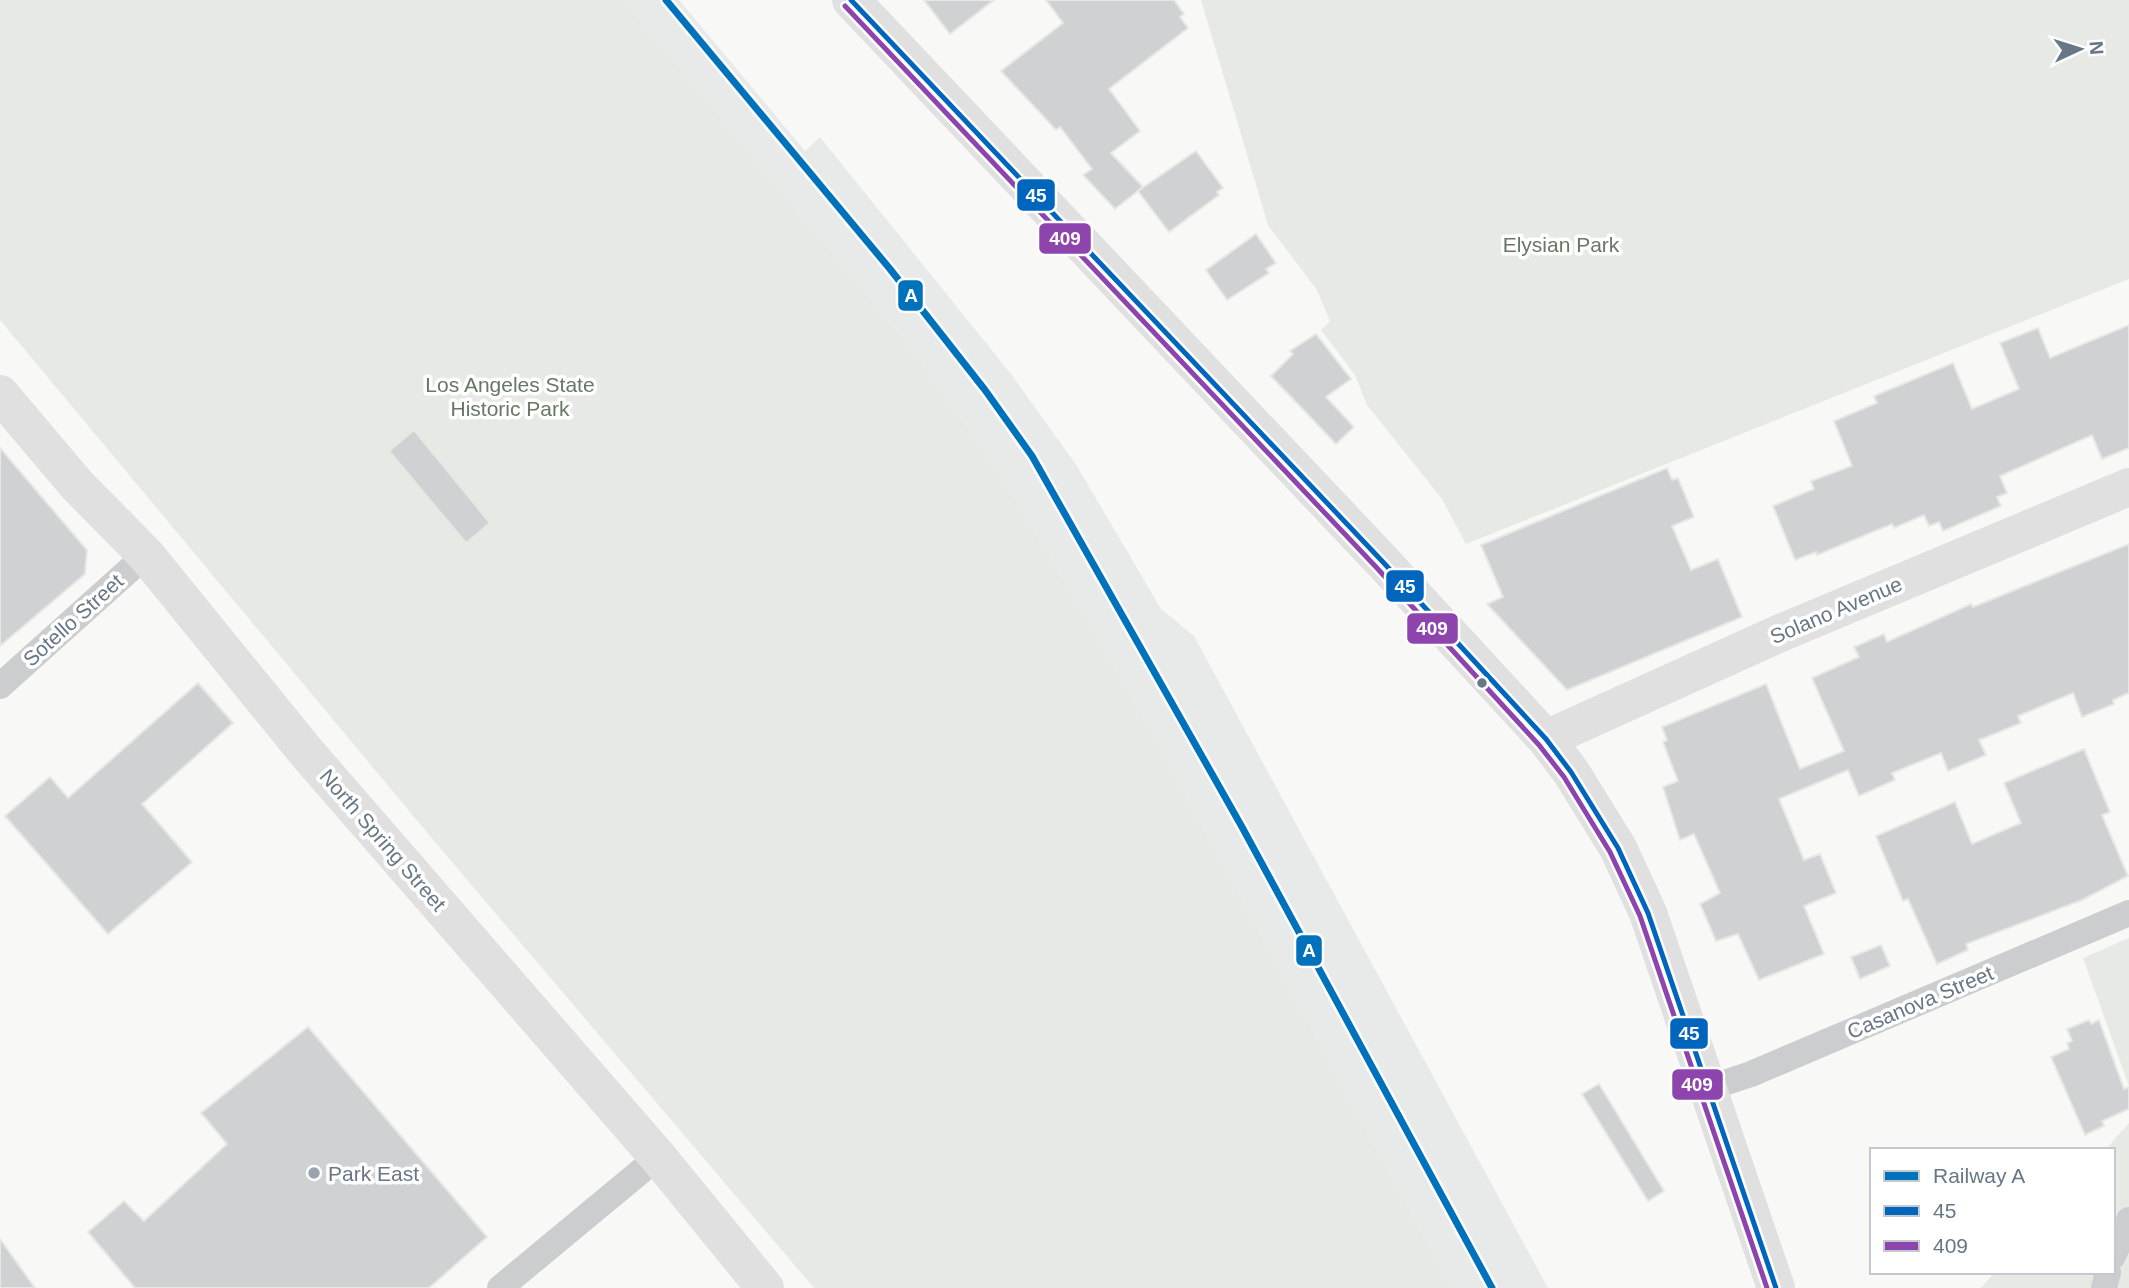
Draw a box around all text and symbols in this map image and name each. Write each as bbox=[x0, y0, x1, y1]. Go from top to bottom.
north arrow bbox=[2045, 14, 2115, 84]
text: N bbox=[2086, 40, 2107, 55]
line badge: 45 bbox=[1016, 178, 1056, 212]
text: 45 bbox=[1025, 185, 1047, 206]
line badge: 409 bbox=[1038, 222, 1092, 255]
text: 409 bbox=[1049, 228, 1081, 249]
park label: Elysian Park bbox=[1503, 233, 1620, 256]
line badge: A bbox=[897, 279, 924, 312]
text: A bbox=[904, 285, 918, 306]
park label: Los Angeles State Historic Park bbox=[425, 373, 595, 420]
street label: Sotello Street bbox=[18, 569, 128, 671]
line badge: 45 bbox=[1385, 569, 1425, 603]
street label: Solano Avenue bbox=[1767, 572, 1905, 648]
text: 45 bbox=[1394, 576, 1416, 597]
line badge: 409 bbox=[1406, 612, 1459, 645]
text: 409 bbox=[1416, 618, 1448, 639]
unlabelled marker bbox=[1475, 676, 1489, 690]
street label: North Spring Street bbox=[315, 765, 451, 915]
line badge: A bbox=[1295, 934, 1323, 967]
text: A bbox=[1302, 940, 1316, 961]
street label: Casanova Street bbox=[1844, 961, 1997, 1043]
line badge: 45 bbox=[1669, 1017, 1709, 1050]
text: 45 bbox=[1678, 1023, 1700, 1044]
line badge: 409 bbox=[1671, 1068, 1724, 1101]
text: 409 bbox=[1681, 1074, 1713, 1095]
legend bbox=[1870, 1148, 2115, 1274]
place label: Park East bbox=[328, 1162, 419, 1185]
text: Railway A bbox=[1933, 1164, 2025, 1187]
marker: Park East bbox=[306, 1165, 322, 1181]
text: 45 bbox=[1933, 1199, 1956, 1222]
text: 409 bbox=[1933, 1234, 1968, 1257]

